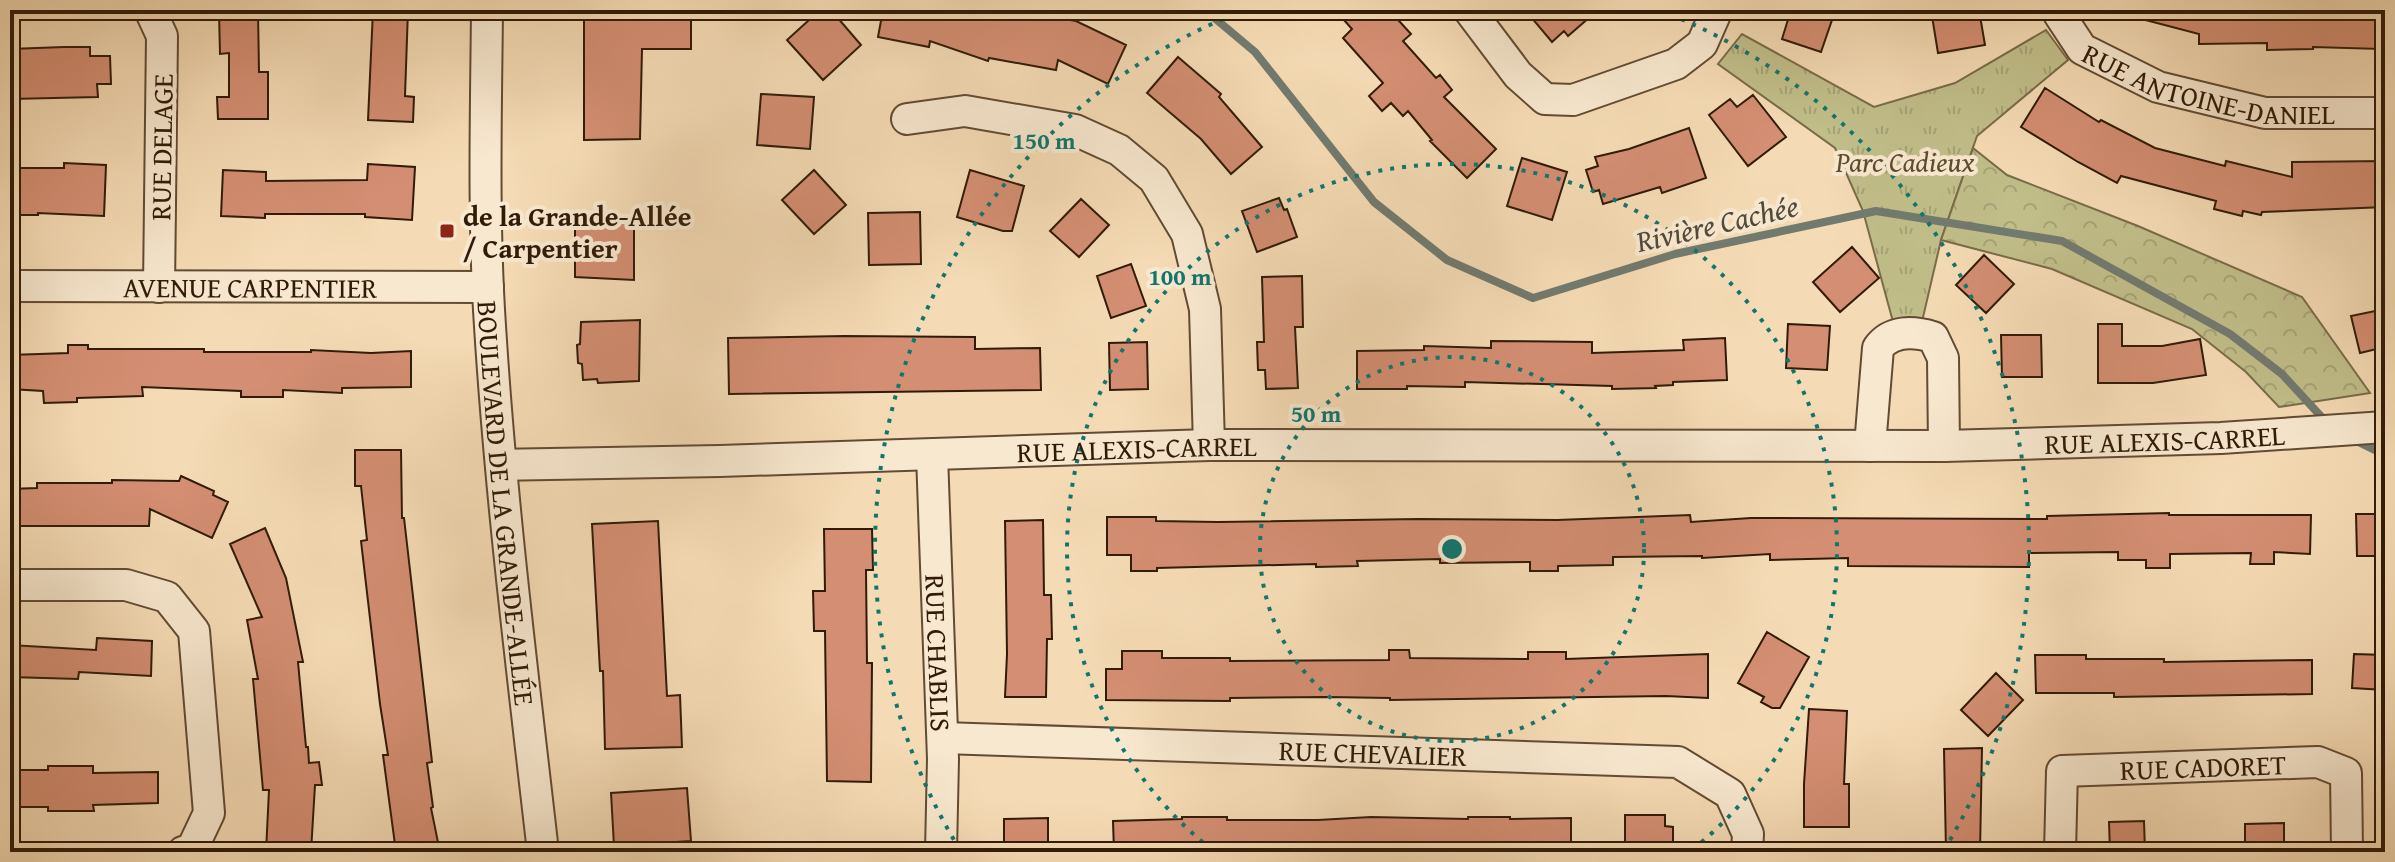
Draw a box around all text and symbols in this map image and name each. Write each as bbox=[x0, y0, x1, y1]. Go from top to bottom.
street label: RUE ANTOINE-DANIEL bbox=[2076, 32, 2335, 134]
street label: RUE DELAGE bbox=[139, 73, 183, 221]
text: 150 m bbox=[1012, 123, 1076, 158]
park label: Parc Cadieux bbox=[1835, 141, 1975, 182]
water label: Rivière Cachée bbox=[1631, 183, 1803, 263]
place label: de la Grande-Allée / Carpentier bbox=[463, 195, 691, 268]
marker: de la Grande-Allée / Carpentier bbox=[438, 222, 456, 240]
text: 100 m bbox=[1148, 259, 1212, 294]
street label: AVENUE CARPENTIER bbox=[123, 266, 378, 307]
street label: BOULEVARD DE LA GRANDE-ALLÉE bbox=[468, 299, 546, 708]
text: 50 m bbox=[1291, 396, 1342, 431]
street label: RUE ALEXIS-CARREL bbox=[2044, 413, 2286, 464]
street label: RUE ALEXIS-CARREL bbox=[1016, 424, 1257, 472]
centre of rings bbox=[1438, 535, 1466, 563]
street label: RUE CHABLIS bbox=[916, 573, 962, 732]
street label: RUE CHEVALIER bbox=[1278, 728, 1468, 776]
street label: RUE CADORET bbox=[2119, 743, 2287, 789]

